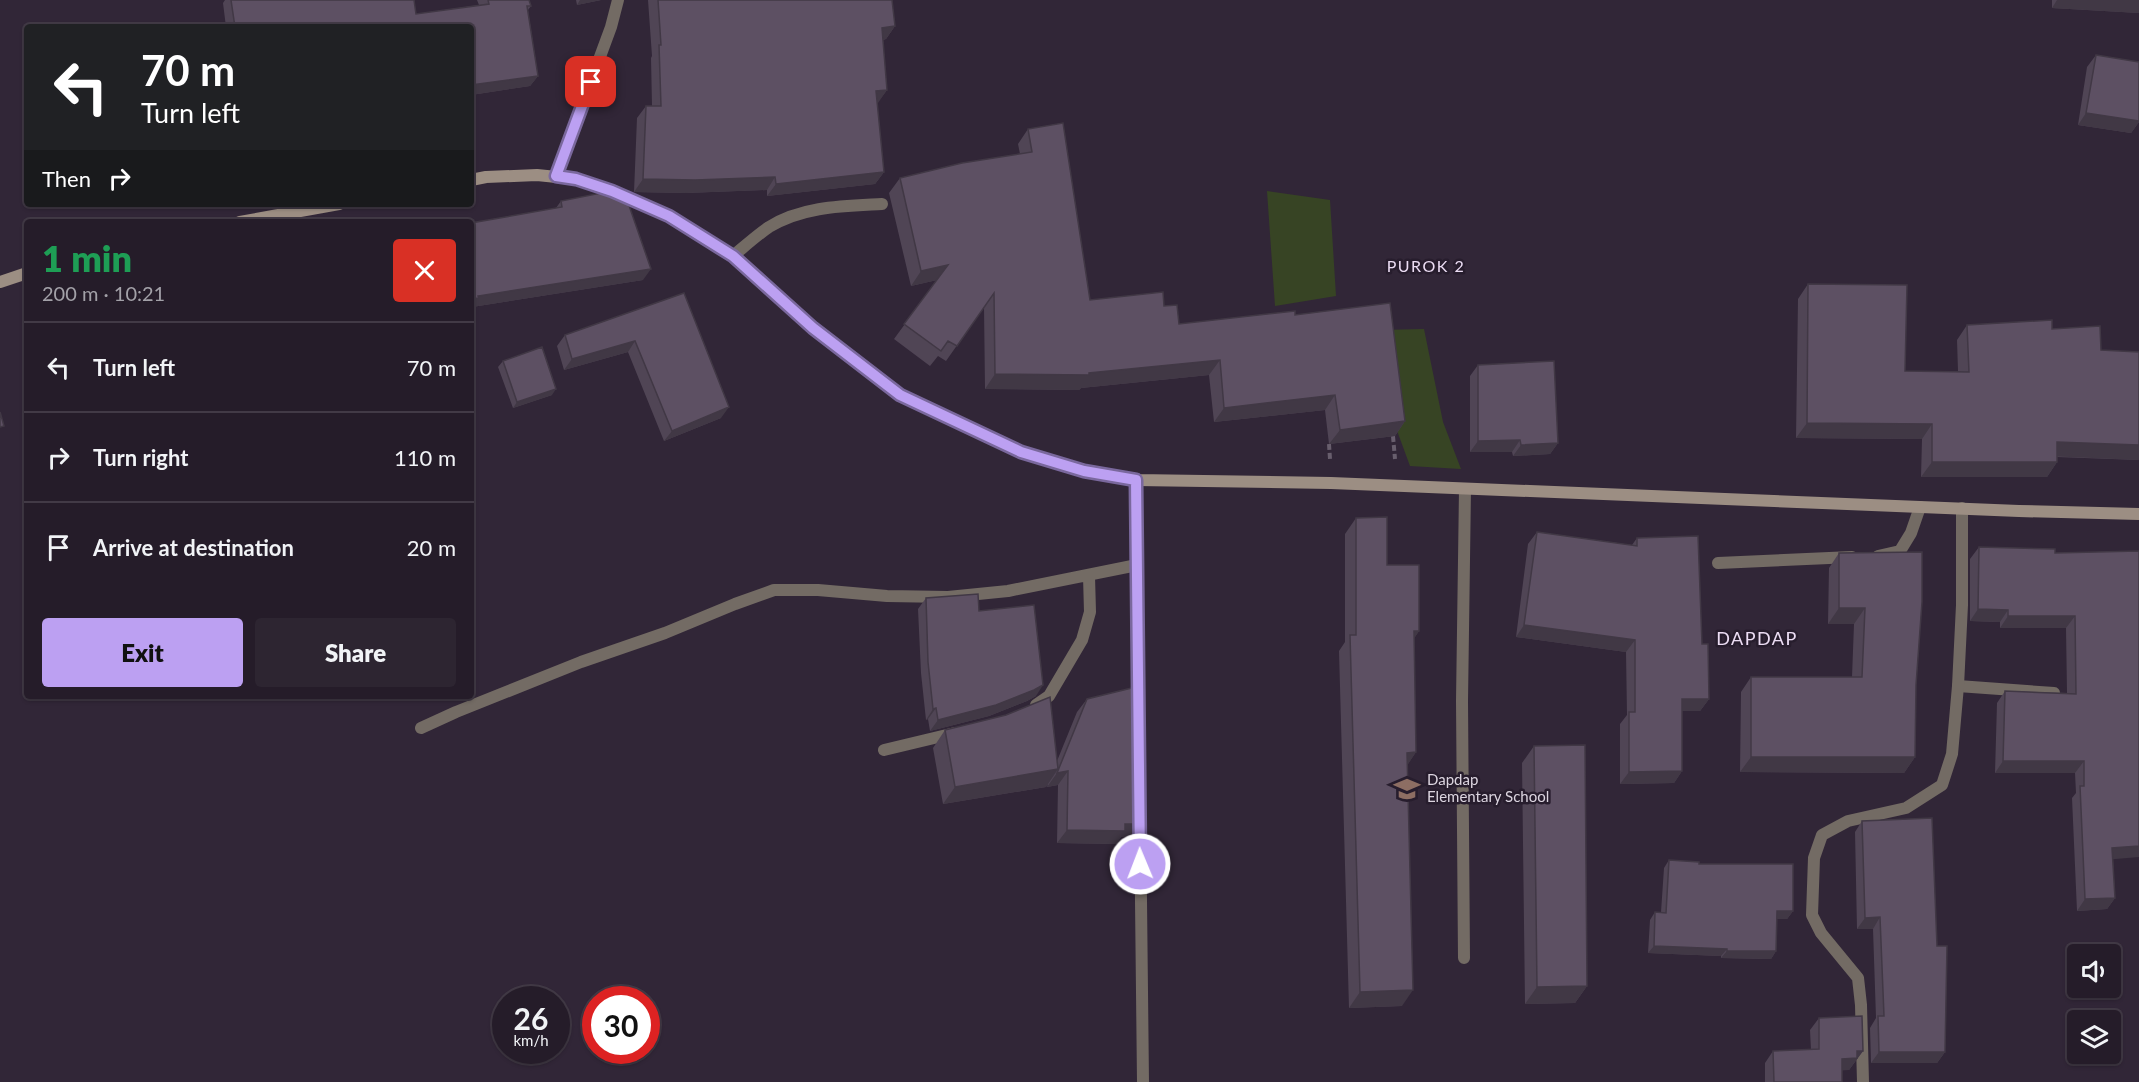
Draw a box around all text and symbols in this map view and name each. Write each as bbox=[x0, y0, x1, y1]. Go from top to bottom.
text: 70 m bbox=[141, 45, 235, 95]
icon: left bbox=[42, 48, 120, 126]
pin bbox=[565, 56, 616, 107]
icon: arrive bbox=[574, 65, 607, 98]
text: Turn left bbox=[141, 96, 240, 129]
icon: right bbox=[103, 162, 136, 195]
text: Then bbox=[42, 165, 91, 192]
text: 1 min bbox=[42, 236, 132, 280]
button: close bbox=[393, 239, 456, 302]
district label: PUROK 2 bbox=[1387, 256, 1465, 275]
text: 200 m · 10:21 bbox=[42, 281, 165, 305]
icon: left bbox=[42, 351, 75, 384]
text: Turn left bbox=[93, 354, 175, 381]
text: 70 m bbox=[407, 354, 456, 381]
icon: right bbox=[42, 441, 75, 474]
text: Turn right bbox=[93, 444, 188, 471]
text: 110 m bbox=[394, 444, 456, 471]
icon: arrive bbox=[42, 531, 75, 564]
text: Arrive at destination bbox=[93, 534, 294, 561]
text: 20 m bbox=[407, 534, 456, 561]
button: Exit bbox=[42, 618, 243, 687]
button: Share bbox=[255, 618, 456, 687]
district label: DAPDAP bbox=[1716, 627, 1798, 649]
place label: Dapdap Elementary School bbox=[1427, 770, 1549, 805]
school or university icon: Dapdap Elementary School bbox=[1392, 774, 1422, 804]
position arrow bbox=[1108, 832, 1172, 896]
map controls bbox=[2067, 944, 2121, 1064]
button: sound bbox=[2067, 944, 2121, 998]
speed limit sign: 30 bbox=[582, 986, 660, 1064]
text: 26 bbox=[514, 1000, 548, 1036]
button: layers bbox=[2067, 1010, 2121, 1064]
text: km/h bbox=[513, 1031, 549, 1049]

